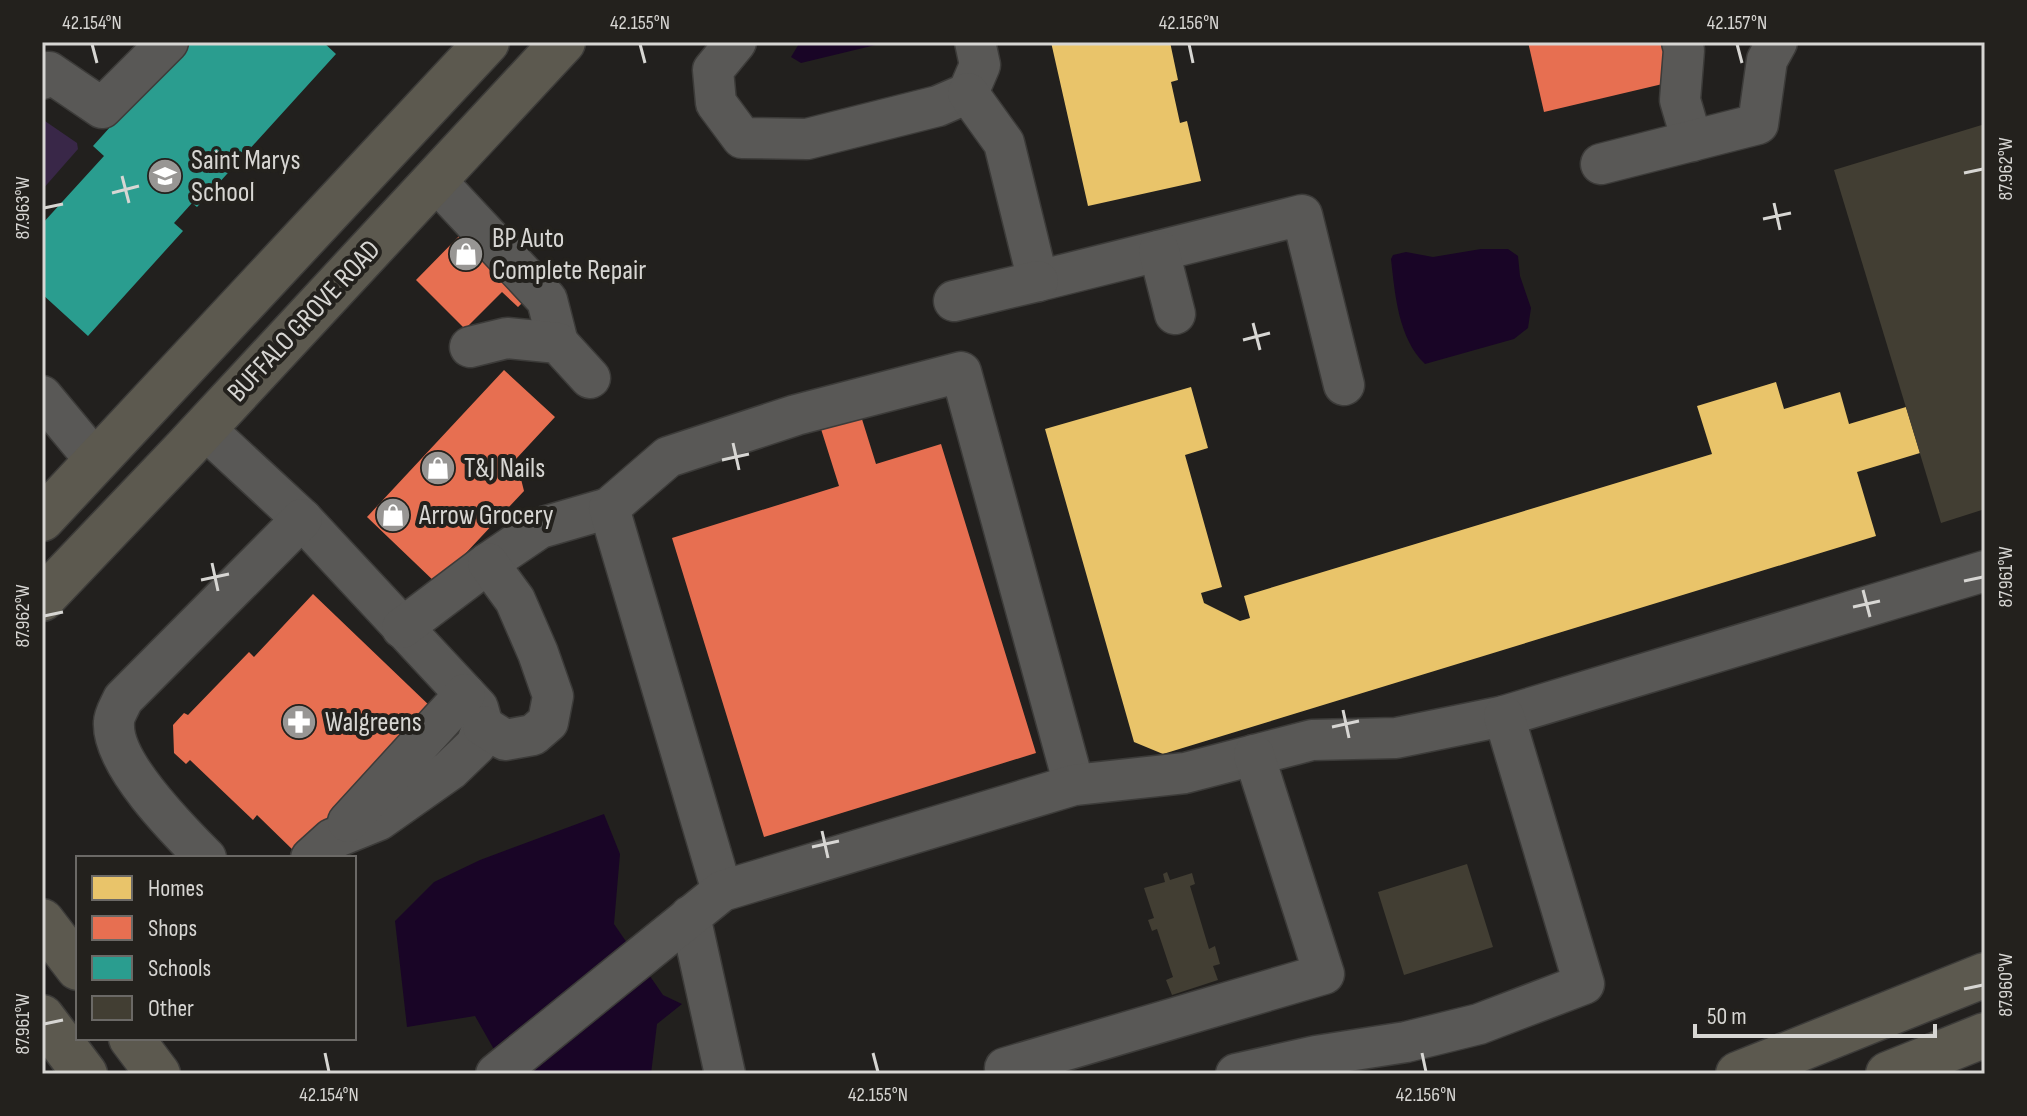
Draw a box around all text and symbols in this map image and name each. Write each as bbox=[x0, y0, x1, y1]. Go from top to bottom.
text: 42.154°N bbox=[62, 11, 122, 35]
text: 42.155°N bbox=[610, 11, 670, 35]
text: 42.156°N bbox=[1159, 11, 1219, 35]
text: 42.157°N bbox=[1707, 11, 1767, 35]
text: 87.962°W bbox=[1994, 137, 2018, 201]
place label: Saint Marys School bbox=[191, 144, 301, 209]
school or university icon: Saint Marys School bbox=[146, 157, 184, 195]
text: 87.963°W bbox=[11, 176, 35, 240]
place label: BP Auto Complete Repair bbox=[492, 222, 646, 287]
street label: BUFFALO GROVE ROAD bbox=[221, 233, 387, 409]
shop icon: BP Auto Complete Repair bbox=[447, 235, 485, 273]
shop icon: T&J Nails bbox=[419, 449, 457, 487]
place label: T&J Nails bbox=[464, 452, 545, 485]
shop icon: Arrow Grocery bbox=[374, 496, 412, 534]
place label: Arrow Grocery bbox=[418, 499, 554, 532]
text: 87.961°W bbox=[1994, 547, 2018, 607]
text: 87.962°W bbox=[11, 584, 35, 648]
pharmacy icon: Walgreens bbox=[280, 703, 318, 741]
place label: Walgreens bbox=[325, 706, 422, 739]
legend bbox=[76, 856, 356, 1040]
text: Homes bbox=[148, 874, 204, 903]
text: Shops bbox=[148, 914, 197, 943]
text: 87.960°W bbox=[1994, 953, 2018, 1017]
text: Schools bbox=[148, 954, 211, 983]
scale bar bbox=[1695, 988, 1935, 1038]
text: 87.961°W bbox=[11, 994, 35, 1054]
text: Other bbox=[148, 994, 194, 1023]
text: 50 m bbox=[1707, 1002, 1747, 1031]
text: 42.154°N bbox=[299, 1083, 359, 1107]
text: 42.155°N bbox=[848, 1083, 908, 1107]
text: 42.156°N bbox=[1396, 1083, 1456, 1107]

